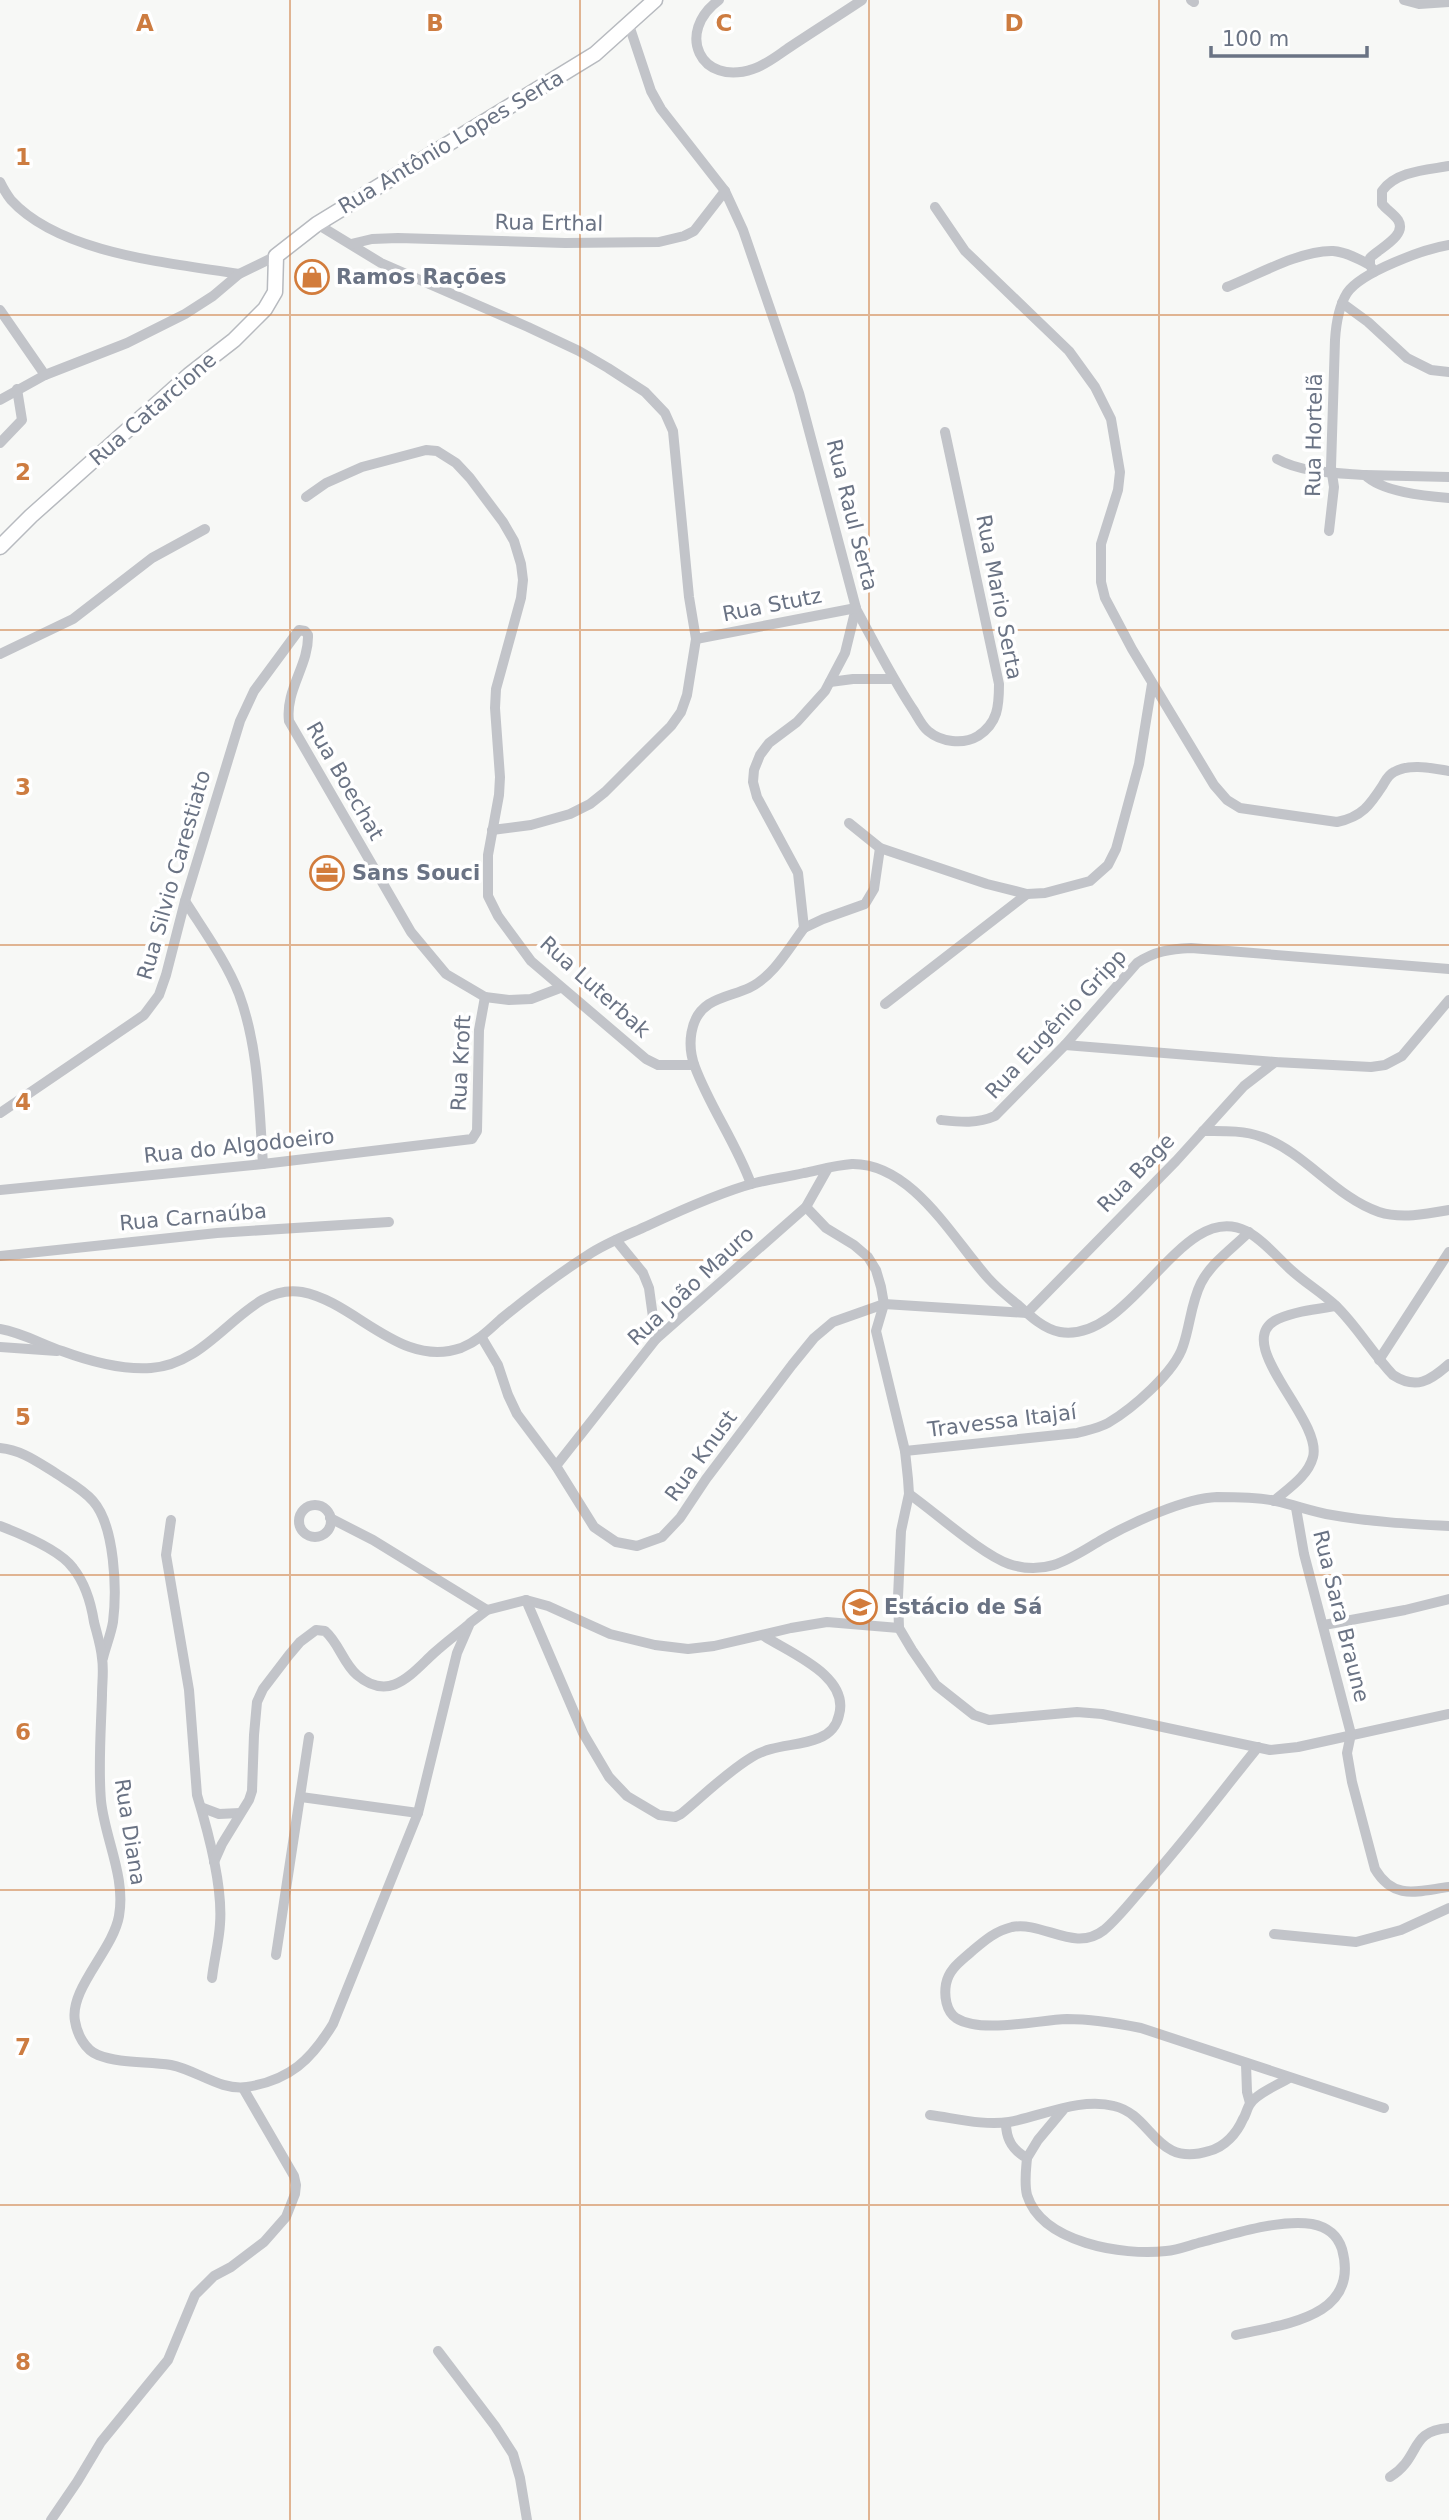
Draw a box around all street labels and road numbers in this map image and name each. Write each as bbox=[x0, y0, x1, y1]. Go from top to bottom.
street label: Rua Antônio Lopes Serta bbox=[334, 65, 568, 219]
street label: Rua Erthal bbox=[494, 210, 604, 236]
street label: Rua Catarcione bbox=[85, 348, 221, 470]
street label: Rua Hortelã bbox=[1301, 373, 1327, 497]
street label: Rua Raul Serta bbox=[822, 437, 882, 593]
street label: Rua Mario Serta bbox=[971, 513, 1027, 681]
street label: Rua Stutz bbox=[720, 584, 824, 626]
street label: Rua Boechat bbox=[301, 718, 389, 844]
street label: Rua Silvio Carestiato bbox=[133, 767, 215, 983]
street label: Rua Luterbak bbox=[535, 931, 655, 1043]
street label: Rua Eugênio Gripp bbox=[981, 944, 1131, 1104]
street label: Rua Kroft bbox=[446, 1014, 476, 1112]
street label: Rua do Algodoeiro bbox=[142, 1124, 336, 1168]
street label: Rua Bage bbox=[1093, 1129, 1179, 1217]
street label: Rua Carnaúba bbox=[118, 1199, 268, 1235]
street label: Rua João Mauro bbox=[623, 1222, 759, 1350]
street label: Travessa Itajaí bbox=[925, 1400, 1079, 1442]
street label: Rua Knust bbox=[660, 1406, 742, 1506]
street label: Rua Sara Braune bbox=[1308, 1528, 1374, 1704]
street label: Rua Diana bbox=[110, 1777, 150, 1887]

